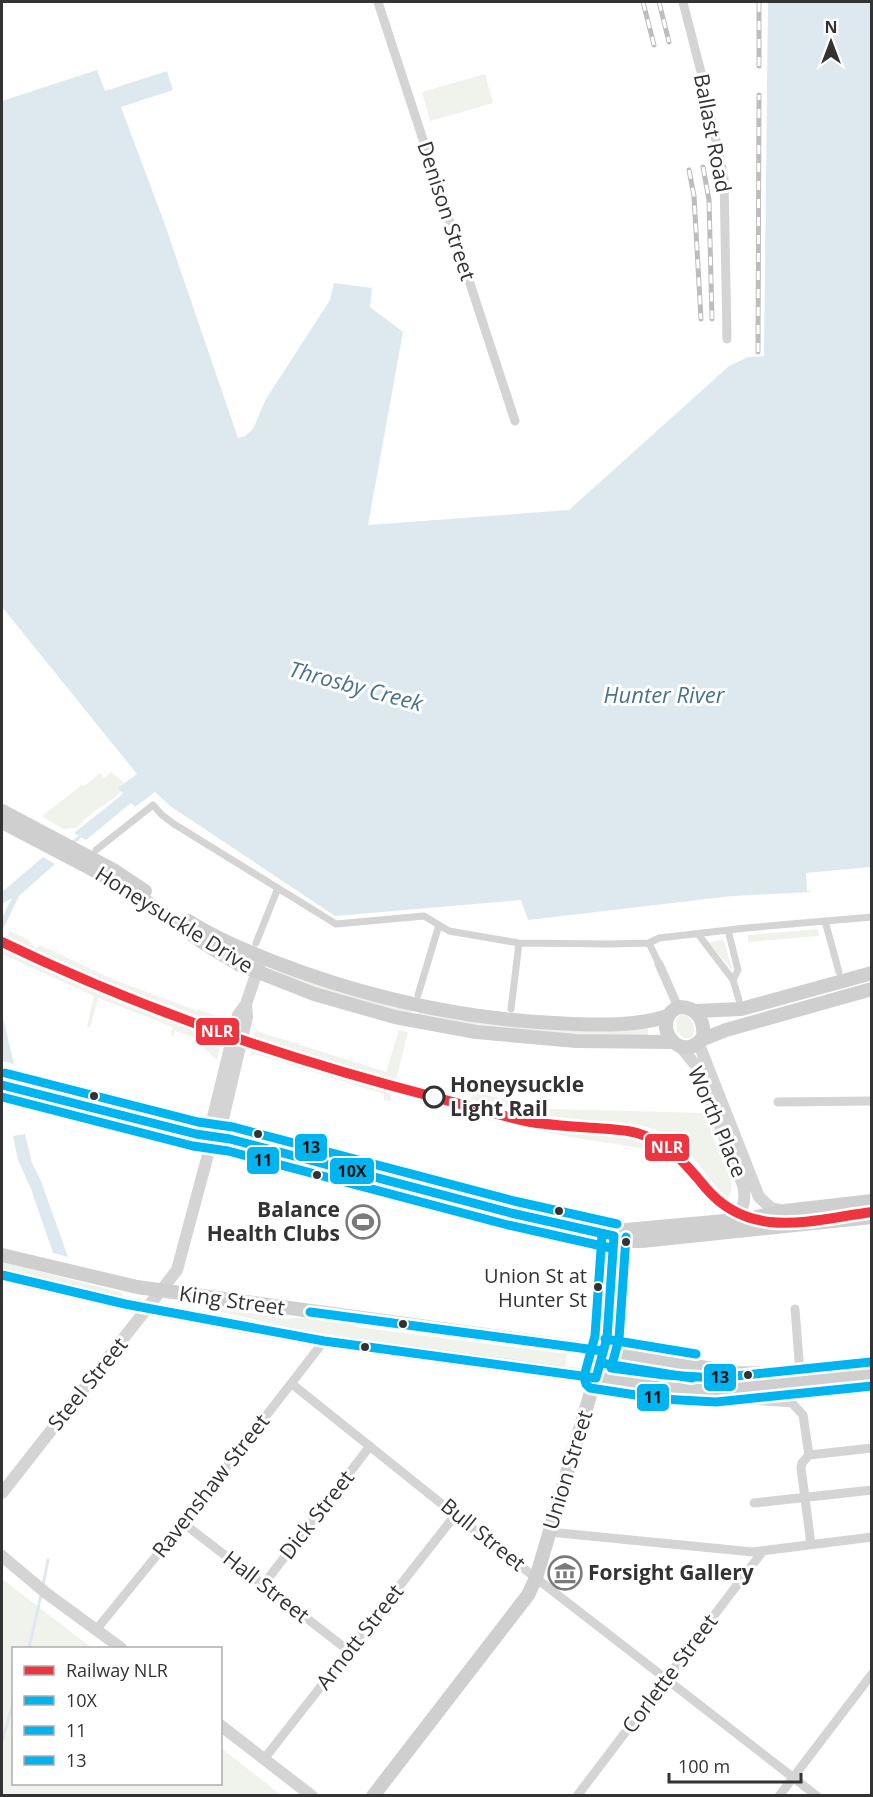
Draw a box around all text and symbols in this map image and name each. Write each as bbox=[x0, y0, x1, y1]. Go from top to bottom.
north arrow bbox=[801, 12, 861, 72]
text: N bbox=[824, 16, 838, 38]
street label: Ballast Road bbox=[688, 71, 738, 195]
street label: Denison Street bbox=[411, 137, 483, 284]
water label: Throsby Creek bbox=[286, 653, 428, 718]
water label: Hunter River bbox=[604, 679, 726, 709]
street label: Honeysuckle Drive bbox=[90, 859, 259, 979]
line badge: NLR bbox=[195, 1017, 240, 1046]
text: NLR bbox=[201, 1020, 234, 1042]
street label: Worth Place bbox=[682, 1062, 754, 1181]
place label: Honeysuckle Light Rail bbox=[450, 1070, 584, 1122]
marker: Honeysuckle Light Rail bbox=[423, 1086, 445, 1108]
unlabelled marker bbox=[88, 1090, 100, 1102]
unlabelled marker bbox=[252, 1128, 264, 1140]
line badge: 13 bbox=[294, 1133, 328, 1162]
line badge: NLR bbox=[644, 1133, 690, 1162]
text: 13 bbox=[302, 1136, 320, 1158]
text: NLR bbox=[651, 1136, 684, 1158]
line badge: 11 bbox=[246, 1146, 280, 1175]
text: 11 bbox=[254, 1149, 272, 1171]
line badge: 10X bbox=[329, 1157, 375, 1185]
text: 10X bbox=[338, 1160, 367, 1182]
unlabelled marker bbox=[311, 1169, 323, 1181]
place label: Balance Health Clubs bbox=[207, 1195, 340, 1247]
sports icon: Balance Health Clubs bbox=[345, 1204, 381, 1240]
unlabelled marker bbox=[553, 1205, 565, 1217]
unlabelled marker bbox=[620, 1236, 632, 1248]
place label: Union St at Hunter St bbox=[484, 1262, 587, 1313]
street label: King Street bbox=[177, 1279, 287, 1321]
marker: Union St at Hunter St bbox=[592, 1281, 604, 1293]
unlabelled marker bbox=[397, 1318, 409, 1330]
street label: Steel Street bbox=[41, 1331, 133, 1436]
unlabelled marker bbox=[359, 1341, 371, 1353]
line badge: 13 bbox=[703, 1363, 737, 1392]
text: 13 bbox=[711, 1366, 729, 1388]
unlabelled marker bbox=[742, 1369, 754, 1381]
line badge: 11 bbox=[636, 1383, 670, 1412]
text: 11 bbox=[644, 1386, 662, 1408]
street label: Union Street bbox=[536, 1407, 598, 1533]
street label: Ravenshaw Street bbox=[145, 1408, 275, 1563]
street label: Dick Street bbox=[273, 1464, 360, 1565]
street label: Bull Street bbox=[436, 1492, 532, 1577]
street label: Hall Street bbox=[218, 1544, 315, 1629]
museum icon: Forsight Gallery bbox=[547, 1555, 583, 1591]
place label: Forsight Gallery bbox=[588, 1558, 754, 1586]
street label: Arnott Street bbox=[309, 1578, 409, 1695]
street label: Corlette Street bbox=[615, 1608, 723, 1739]
legend bbox=[12, 1647, 222, 1785]
text: Railway NLR bbox=[66, 1658, 168, 1682]
text: 10X bbox=[66, 1688, 98, 1712]
text: 11 bbox=[66, 1718, 87, 1742]
scale bar bbox=[669, 1746, 801, 1784]
text: 13 bbox=[66, 1748, 87, 1772]
text: 100 m bbox=[678, 1754, 730, 1778]

